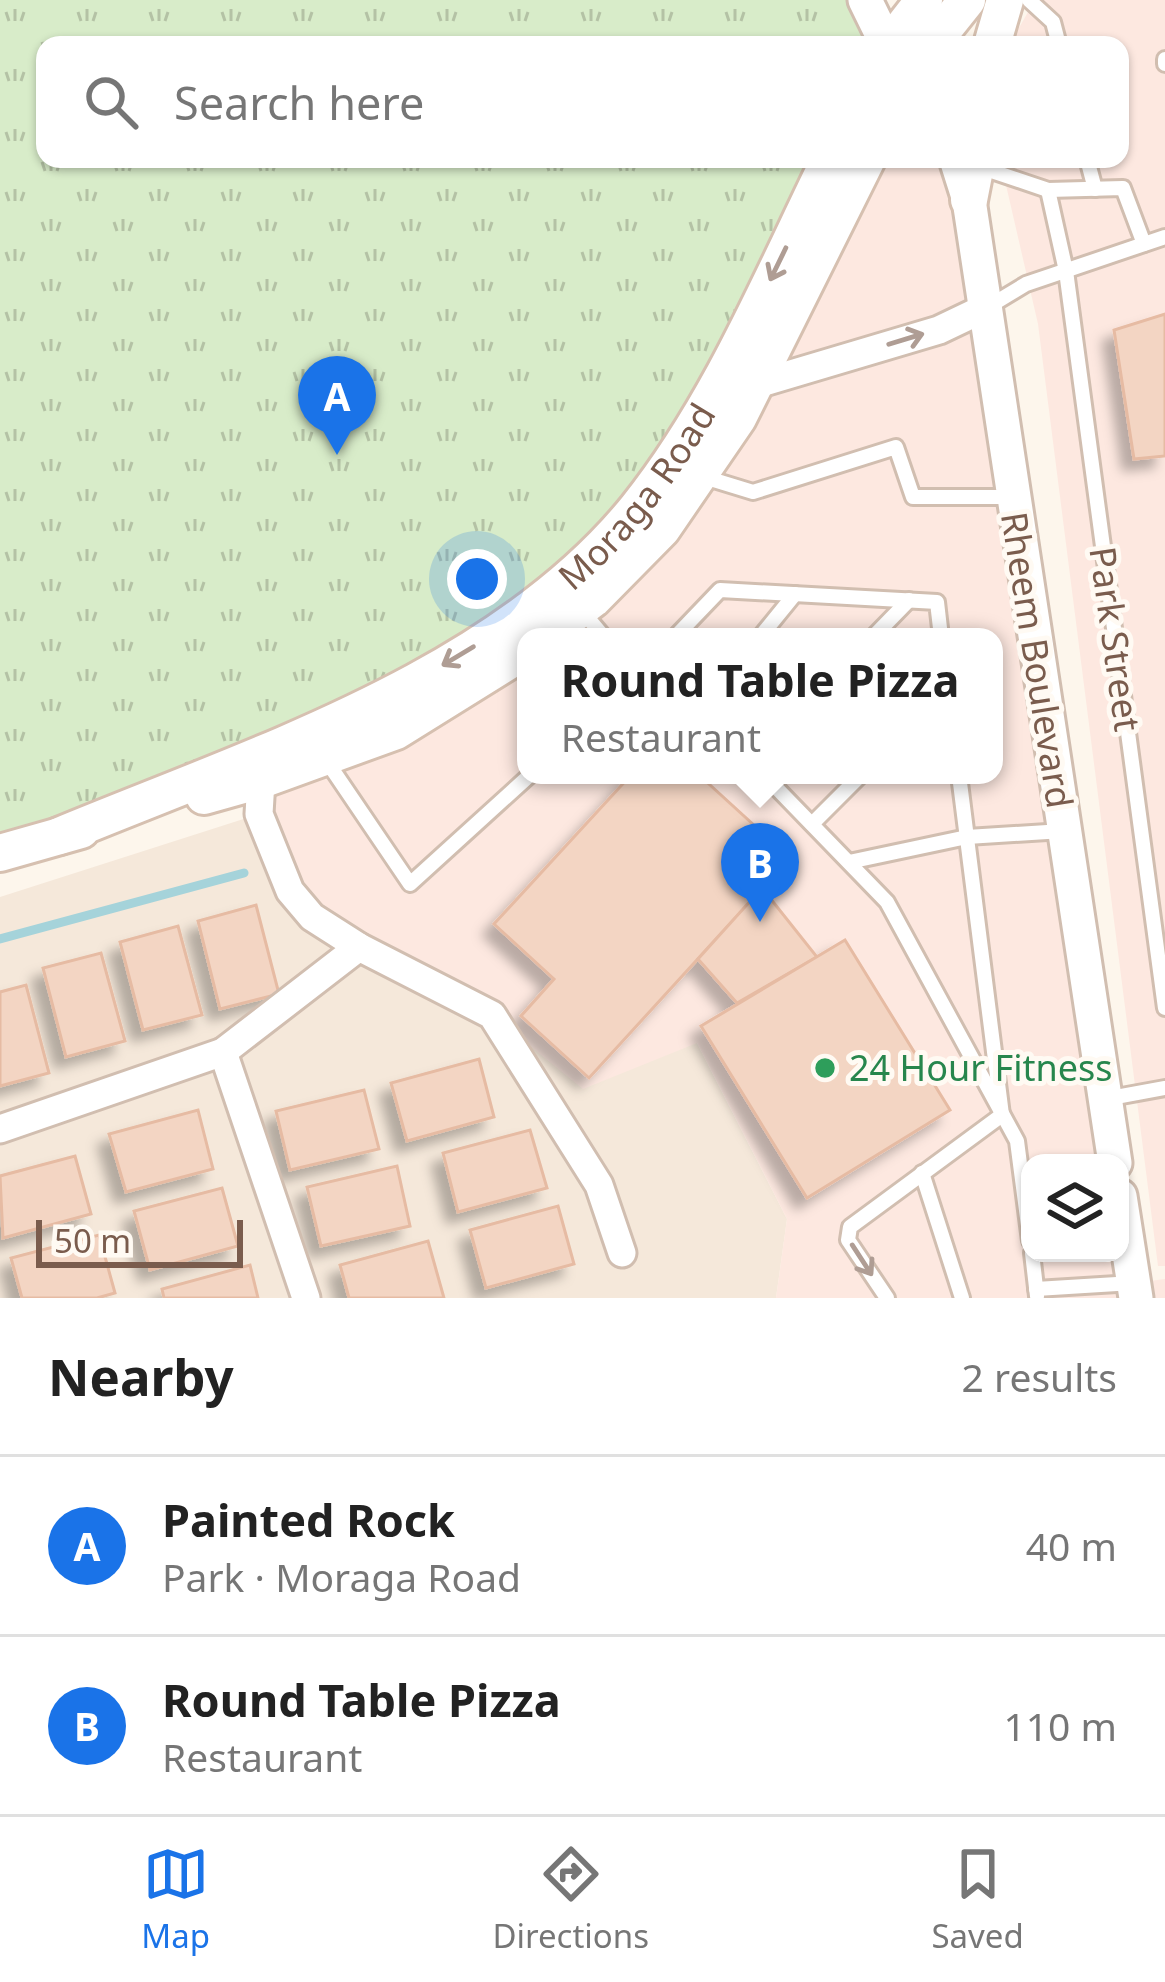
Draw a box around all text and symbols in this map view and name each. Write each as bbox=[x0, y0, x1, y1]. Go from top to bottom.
search box bbox=[36, 36, 1129, 168]
icon: search bbox=[78, 69, 144, 135]
text: Search here bbox=[174, 72, 424, 133]
one-way arrow bbox=[766, 246, 789, 281]
one-way arrow bbox=[886, 327, 924, 349]
pin: A bbox=[298, 356, 376, 455]
street label: Moraga Road bbox=[547, 394, 726, 601]
street label: Rheem Boulevard bbox=[990, 508, 1085, 812]
street label: Park Street bbox=[1078, 543, 1153, 734]
your location bbox=[447, 549, 507, 609]
popup bbox=[517, 628, 1003, 784]
one-way arrow bbox=[442, 644, 476, 668]
text: Round Table Pizza bbox=[561, 649, 959, 710]
text: Restaurant bbox=[561, 710, 761, 763]
pin: B bbox=[721, 823, 799, 922]
place label: 24 Hour Fitness bbox=[849, 1043, 1112, 1092]
marker: 24 Hour Fitness bbox=[812, 1055, 838, 1081]
map controls bbox=[1021, 1154, 1129, 1262]
button: layers bbox=[1021, 1154, 1129, 1262]
scale bar bbox=[36, 1214, 243, 1267]
text: 50 m bbox=[54, 1218, 131, 1263]
one-way arrow bbox=[849, 1243, 874, 1277]
text: Nearby bbox=[48, 1341, 234, 1411]
text: 2 results bbox=[962, 1350, 1117, 1403]
text: Painted Rock bbox=[162, 1489, 455, 1550]
text: A bbox=[74, 1519, 101, 1572]
text: 40 m bbox=[1026, 1519, 1117, 1572]
text: Park · Moraga Road bbox=[162, 1550, 521, 1603]
text: Round Table Pizza bbox=[162, 1669, 561, 1730]
text: B bbox=[74, 1699, 100, 1752]
text: 110 m bbox=[1003, 1699, 1117, 1752]
text: Restaurant bbox=[162, 1730, 362, 1783]
tab: Map bbox=[141, 1841, 210, 1958]
tab: Directions bbox=[492, 1841, 649, 1958]
tab: Saved bbox=[931, 1841, 1024, 1958]

